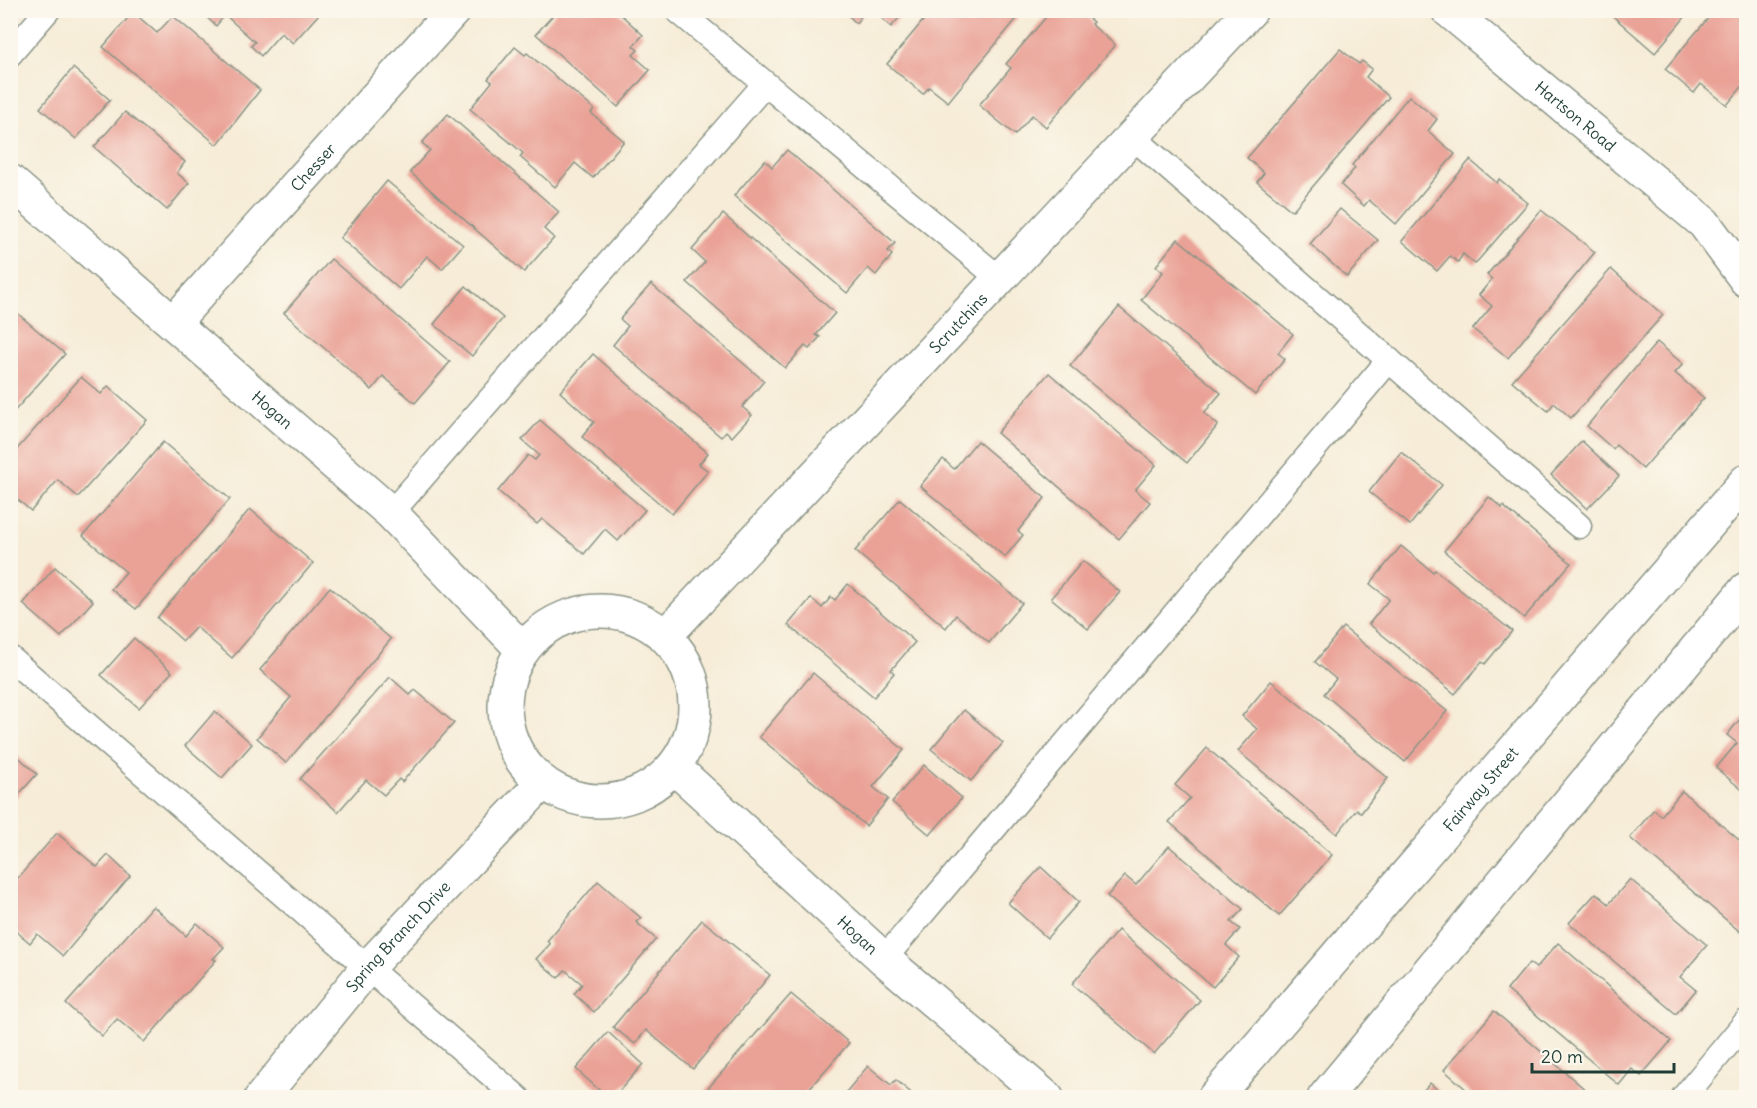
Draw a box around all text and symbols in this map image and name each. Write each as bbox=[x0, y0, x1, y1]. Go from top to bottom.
street label: Hartson Road bbox=[1531, 77, 1620, 156]
street label: Chesser bbox=[286, 139, 340, 196]
street label: Scrutchins bbox=[925, 288, 991, 357]
street label: Hogan bbox=[248, 386, 297, 433]
street label: Fairway Street bbox=[1439, 742, 1523, 835]
street label: Spring Branch Drive bbox=[342, 876, 454, 996]
street label: Hogan bbox=[833, 911, 882, 959]
scale bar bbox=[1532, 1036, 1674, 1074]
text: 20 m bbox=[1541, 1045, 1583, 1068]

